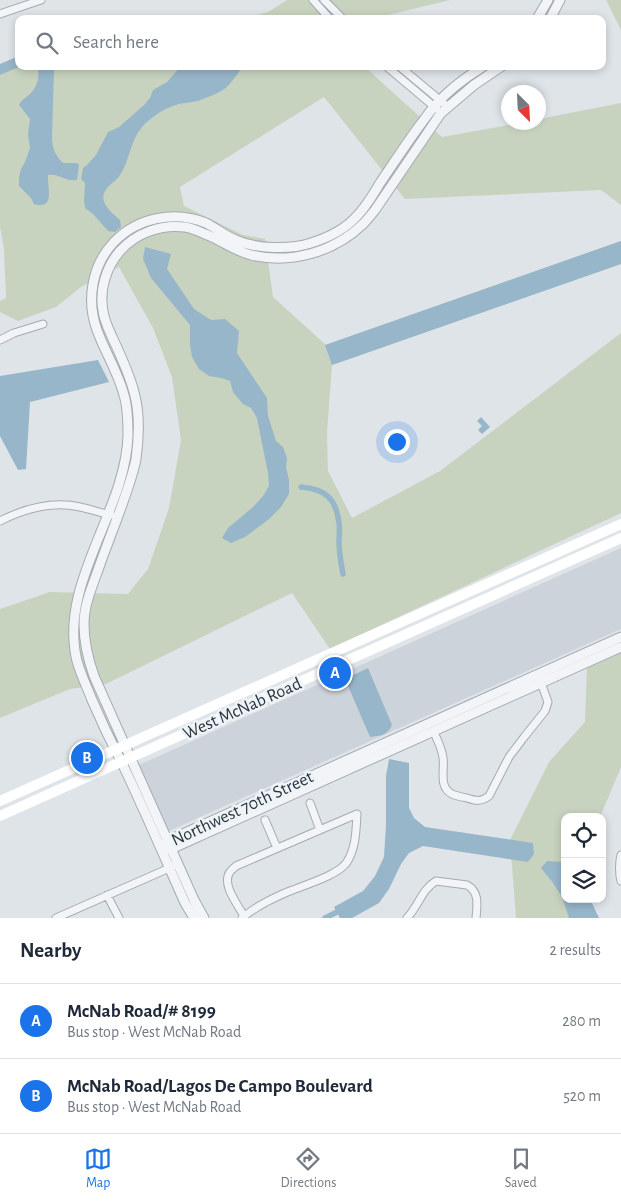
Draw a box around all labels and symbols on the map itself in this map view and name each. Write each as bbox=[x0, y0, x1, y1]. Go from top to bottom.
north arrow bbox=[501, 85, 546, 130]
your location bbox=[384, 429, 410, 455]
pin: A bbox=[319, 654, 351, 692]
street label: West McNab Road bbox=[181, 675, 304, 743]
pin: B bbox=[71, 739, 103, 777]
street label: Northwest 70th Street bbox=[169, 768, 316, 850]

